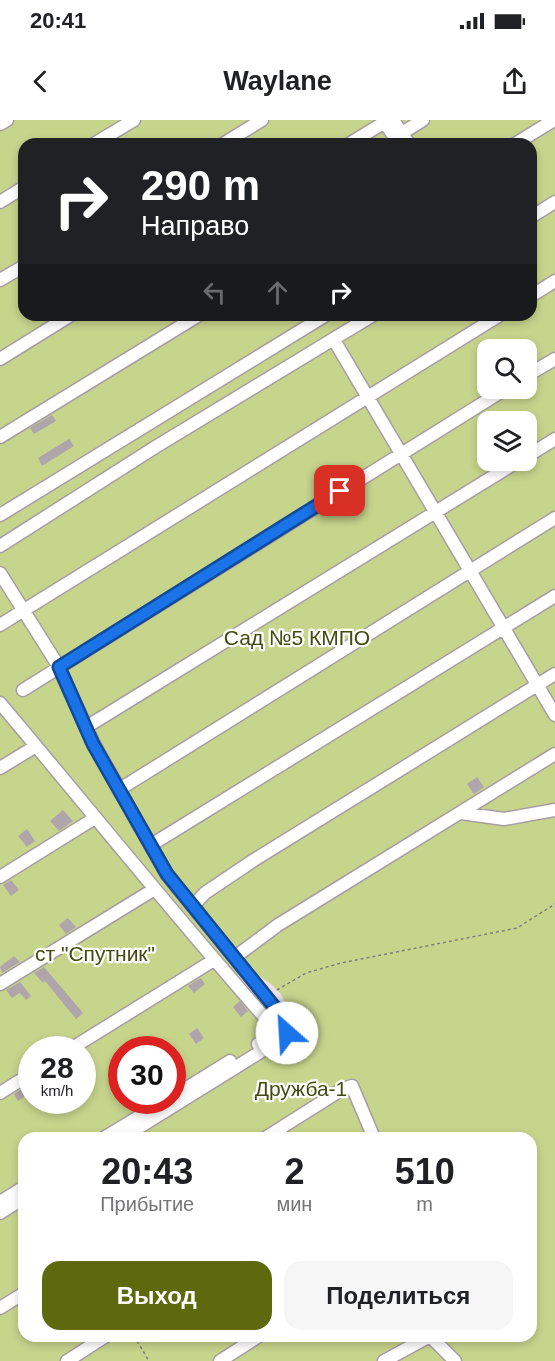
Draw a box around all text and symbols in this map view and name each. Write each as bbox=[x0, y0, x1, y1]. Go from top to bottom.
text: 20:41 bbox=[30, 8, 86, 33]
icon: back bbox=[24, 65, 57, 98]
icon: share bbox=[498, 65, 531, 98]
text: Waylane bbox=[223, 66, 332, 96]
icon: right bbox=[42, 162, 120, 240]
text: 290 m bbox=[141, 162, 260, 209]
text: Направо bbox=[141, 211, 249, 241]
icon: left bbox=[198, 276, 231, 309]
icon: ahead bbox=[261, 276, 294, 309]
icon: right bbox=[324, 276, 357, 309]
map controls bbox=[477, 339, 537, 471]
button: search bbox=[477, 339, 537, 399]
button: layers bbox=[477, 411, 537, 471]
pin bbox=[314, 465, 365, 516]
icon: arrive bbox=[323, 474, 356, 507]
park label: Сад №5 КМПО bbox=[224, 626, 370, 649]
park label: ст "Спутник" bbox=[35, 942, 155, 965]
position arrow bbox=[255, 1001, 319, 1065]
speed limit sign: 30 bbox=[108, 1036, 186, 1114]
text: 28 bbox=[40, 1051, 74, 1084]
park label: Дружба-1 bbox=[255, 1077, 347, 1100]
text: km/h bbox=[41, 1082, 73, 1099]
text: 20:43 bbox=[101, 1151, 193, 1192]
text: 2 bbox=[284, 1151, 304, 1192]
text: 510 bbox=[395, 1151, 455, 1192]
text: Прибытие bbox=[100, 1193, 194, 1215]
text: мин bbox=[276, 1193, 312, 1215]
text: m bbox=[416, 1193, 433, 1215]
button: Выход bbox=[42, 1261, 272, 1330]
button: Поделиться bbox=[284, 1261, 513, 1330]

